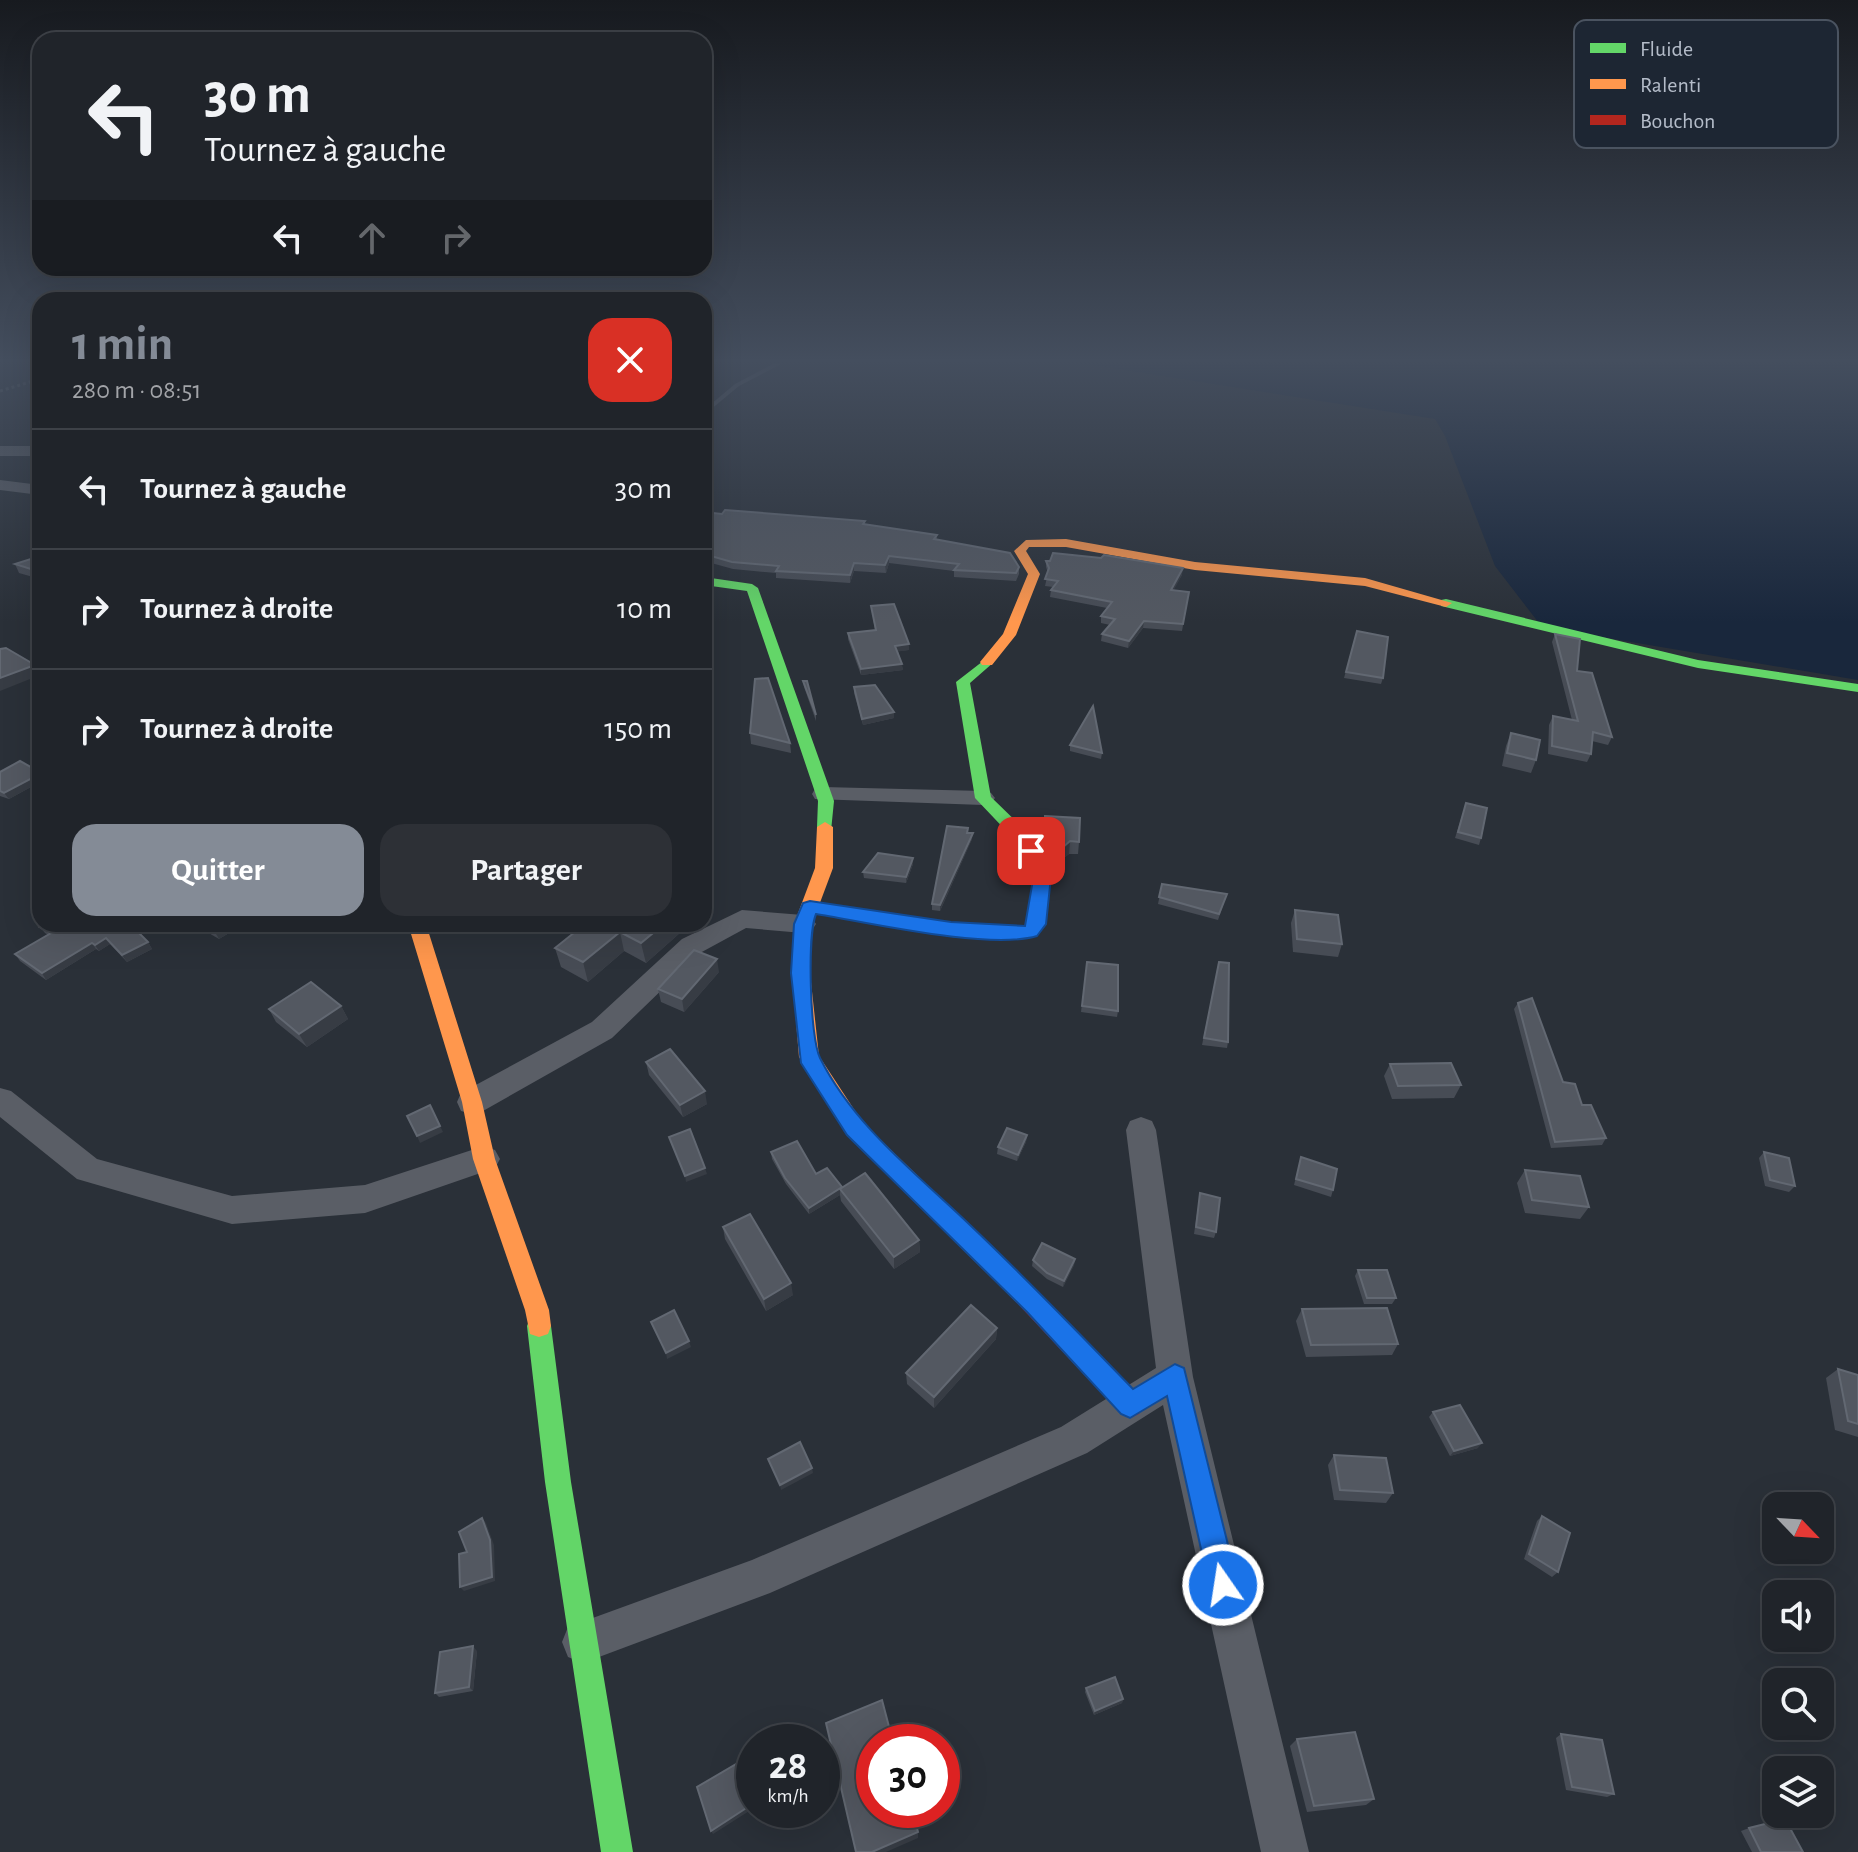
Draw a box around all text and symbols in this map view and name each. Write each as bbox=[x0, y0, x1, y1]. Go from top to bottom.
legend bbox=[1574, 20, 1838, 148]
text: Fluide bbox=[1640, 38, 1693, 60]
icon: left bbox=[72, 64, 176, 168]
text: 30 m bbox=[204, 67, 311, 123]
text: Ralenti bbox=[1640, 74, 1701, 96]
text: Bouchon bbox=[1640, 110, 1715, 132]
text: Tournez à gauche bbox=[204, 132, 446, 168]
icon: left bbox=[266, 216, 310, 260]
icon: ahead bbox=[350, 216, 394, 260]
icon: right bbox=[434, 216, 478, 260]
button: close bbox=[588, 318, 672, 402]
text: 1 min bbox=[72, 321, 173, 369]
text: 280 m · 08:51 bbox=[72, 377, 201, 403]
icon: left bbox=[72, 467, 116, 511]
text: Tournez à gauche bbox=[140, 474, 347, 504]
text: 30 m bbox=[615, 474, 672, 504]
icon: right bbox=[72, 587, 116, 631]
text: Tournez à droite bbox=[140, 594, 333, 624]
text: 10 m bbox=[617, 594, 672, 624]
icon: right bbox=[72, 707, 116, 751]
text: Tournez à droite bbox=[140, 714, 333, 744]
text: 150 m bbox=[604, 714, 672, 744]
pin bbox=[997, 817, 1065, 885]
button: Quitter bbox=[72, 824, 364, 916]
button: Partager bbox=[380, 824, 672, 916]
icon: arrive bbox=[1009, 829, 1053, 873]
north arrow bbox=[1762, 1492, 1834, 1564]
map controls bbox=[1762, 1492, 1834, 1828]
position arrow bbox=[1181, 1543, 1265, 1627]
button: sound bbox=[1762, 1580, 1834, 1652]
button: search bbox=[1762, 1668, 1834, 1740]
speed limit sign: 30 bbox=[856, 1724, 960, 1828]
text: 28 bbox=[769, 1746, 807, 1786]
button: layers bbox=[1762, 1756, 1834, 1828]
text: km/h bbox=[767, 1786, 809, 1806]

